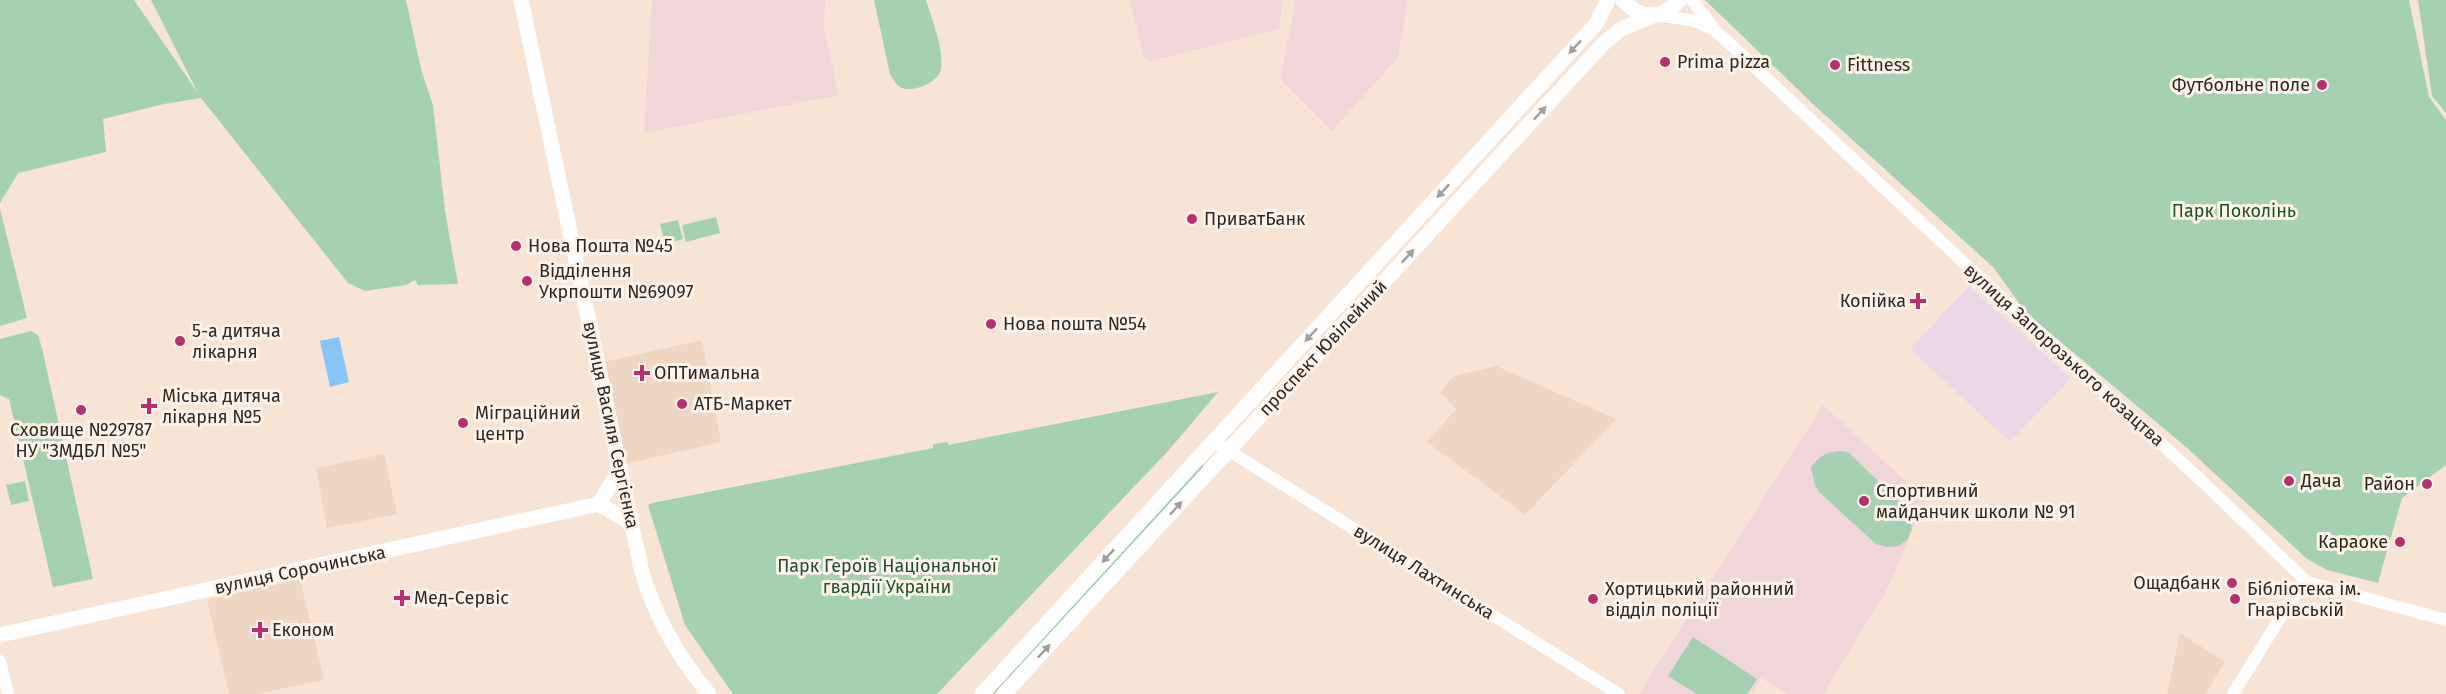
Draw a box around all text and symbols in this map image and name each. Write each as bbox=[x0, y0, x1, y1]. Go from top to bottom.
one-way arrow bbox=[1569, 39, 1582, 54]
place label: Prima pizza bbox=[1677, 51, 1770, 73]
place label: Fittness bbox=[1847, 54, 1910, 76]
marker: Prima pizza bbox=[1658, 55, 1672, 69]
marker: Fittness bbox=[1828, 58, 1842, 72]
place label: Футбольне поле bbox=[2172, 74, 2310, 96]
marker: Футбольне поле bbox=[2315, 78, 2329, 92]
one-way arrow bbox=[1533, 105, 1547, 120]
one-way arrow bbox=[1437, 183, 1450, 198]
park label: Парк Поколінь bbox=[2172, 200, 2296, 222]
place label: ПриватБанк bbox=[1204, 208, 1306, 230]
marker: ПриватБанк bbox=[1185, 212, 1199, 226]
place label: Нова Пошта №45 bbox=[528, 235, 673, 257]
marker: Нова Пошта №45 bbox=[509, 239, 523, 253]
one-way arrow bbox=[1401, 249, 1414, 264]
street label: вулиця Запорозького козацтва bbox=[1959, 259, 2169, 451]
place label: Відділення Укрпошти №69097 bbox=[539, 260, 693, 303]
marker: Відділення Укрпошти №69097 bbox=[520, 274, 534, 288]
street label: проспект Ювілейний bbox=[1254, 275, 1392, 421]
place label: Копійка bbox=[1840, 290, 1906, 312]
marker: Копійка bbox=[1911, 294, 1925, 308]
place label: Нова пошта №54 bbox=[1003, 313, 1147, 335]
marker: Нова пошта №54 bbox=[984, 317, 998, 331]
street label: вулиця Василя Сергієнка bbox=[578, 319, 644, 531]
place label: 5-а дитяча лікарня bbox=[192, 320, 281, 363]
one-way arrow bbox=[1304, 327, 1318, 342]
marker: 5-а дитяча лікарня bbox=[173, 334, 187, 348]
place label: ОПТимальна bbox=[654, 362, 760, 384]
marker: ОПТимальна bbox=[635, 366, 649, 380]
place label: Міська дитяча лікарня №5 bbox=[162, 385, 281, 428]
place label: АТБ-Маркет bbox=[694, 393, 792, 415]
marker: Міська дитяча лікарня №5 bbox=[140, 397, 158, 415]
marker: АТБ-Маркет bbox=[675, 397, 689, 411]
place label: Міграційний центр bbox=[475, 402, 581, 445]
marker: Сховище №29787 НУ "ЗМДБЛ №5" bbox=[74, 403, 88, 417]
marker: Міграційний центр bbox=[456, 416, 470, 430]
place label: Сховище №29787 НУ "ЗМДБЛ №5" bbox=[10, 419, 152, 462]
place label: Дача bbox=[2300, 470, 2342, 492]
place label: Район bbox=[2364, 473, 2415, 495]
marker: Дача bbox=[2282, 474, 2296, 488]
marker: Район bbox=[2420, 477, 2434, 491]
place label: Спортивний майданчик школи № 91 bbox=[1876, 480, 2076, 523]
marker: Спортивний майданчик школи № 91 bbox=[1857, 494, 1871, 508]
one-way arrow bbox=[1169, 500, 1183, 515]
street label: вулиця Лахтинська bbox=[1350, 520, 1498, 624]
place label: Караоке bbox=[2318, 531, 2388, 553]
marker: Караоке bbox=[2393, 535, 2407, 549]
street label: вулиця Сорочинська bbox=[212, 541, 388, 599]
one-way arrow bbox=[1102, 548, 1116, 562]
park label: Парк Героїв Національної гвардії України bbox=[777, 555, 998, 598]
place label: Ощадбанк bbox=[2133, 572, 2221, 594]
marker: Ощадбанк bbox=[2225, 576, 2239, 590]
place label: Хортицький районний відділ поліції bbox=[1605, 578, 1794, 621]
place label: Бібліотека ім. Гнарівській bbox=[2247, 578, 2361, 621]
place label: Мед-Сервіс bbox=[414, 587, 509, 609]
marker: Мед-Сервіс bbox=[395, 591, 409, 605]
marker: Хортицький районний відділ поліції bbox=[1586, 592, 1600, 606]
marker: Бібліотека ім. Гнарівській bbox=[2228, 592, 2242, 606]
place label: Економ bbox=[272, 619, 334, 641]
marker: Економ bbox=[253, 623, 267, 637]
one-way arrow bbox=[1037, 644, 1050, 659]

